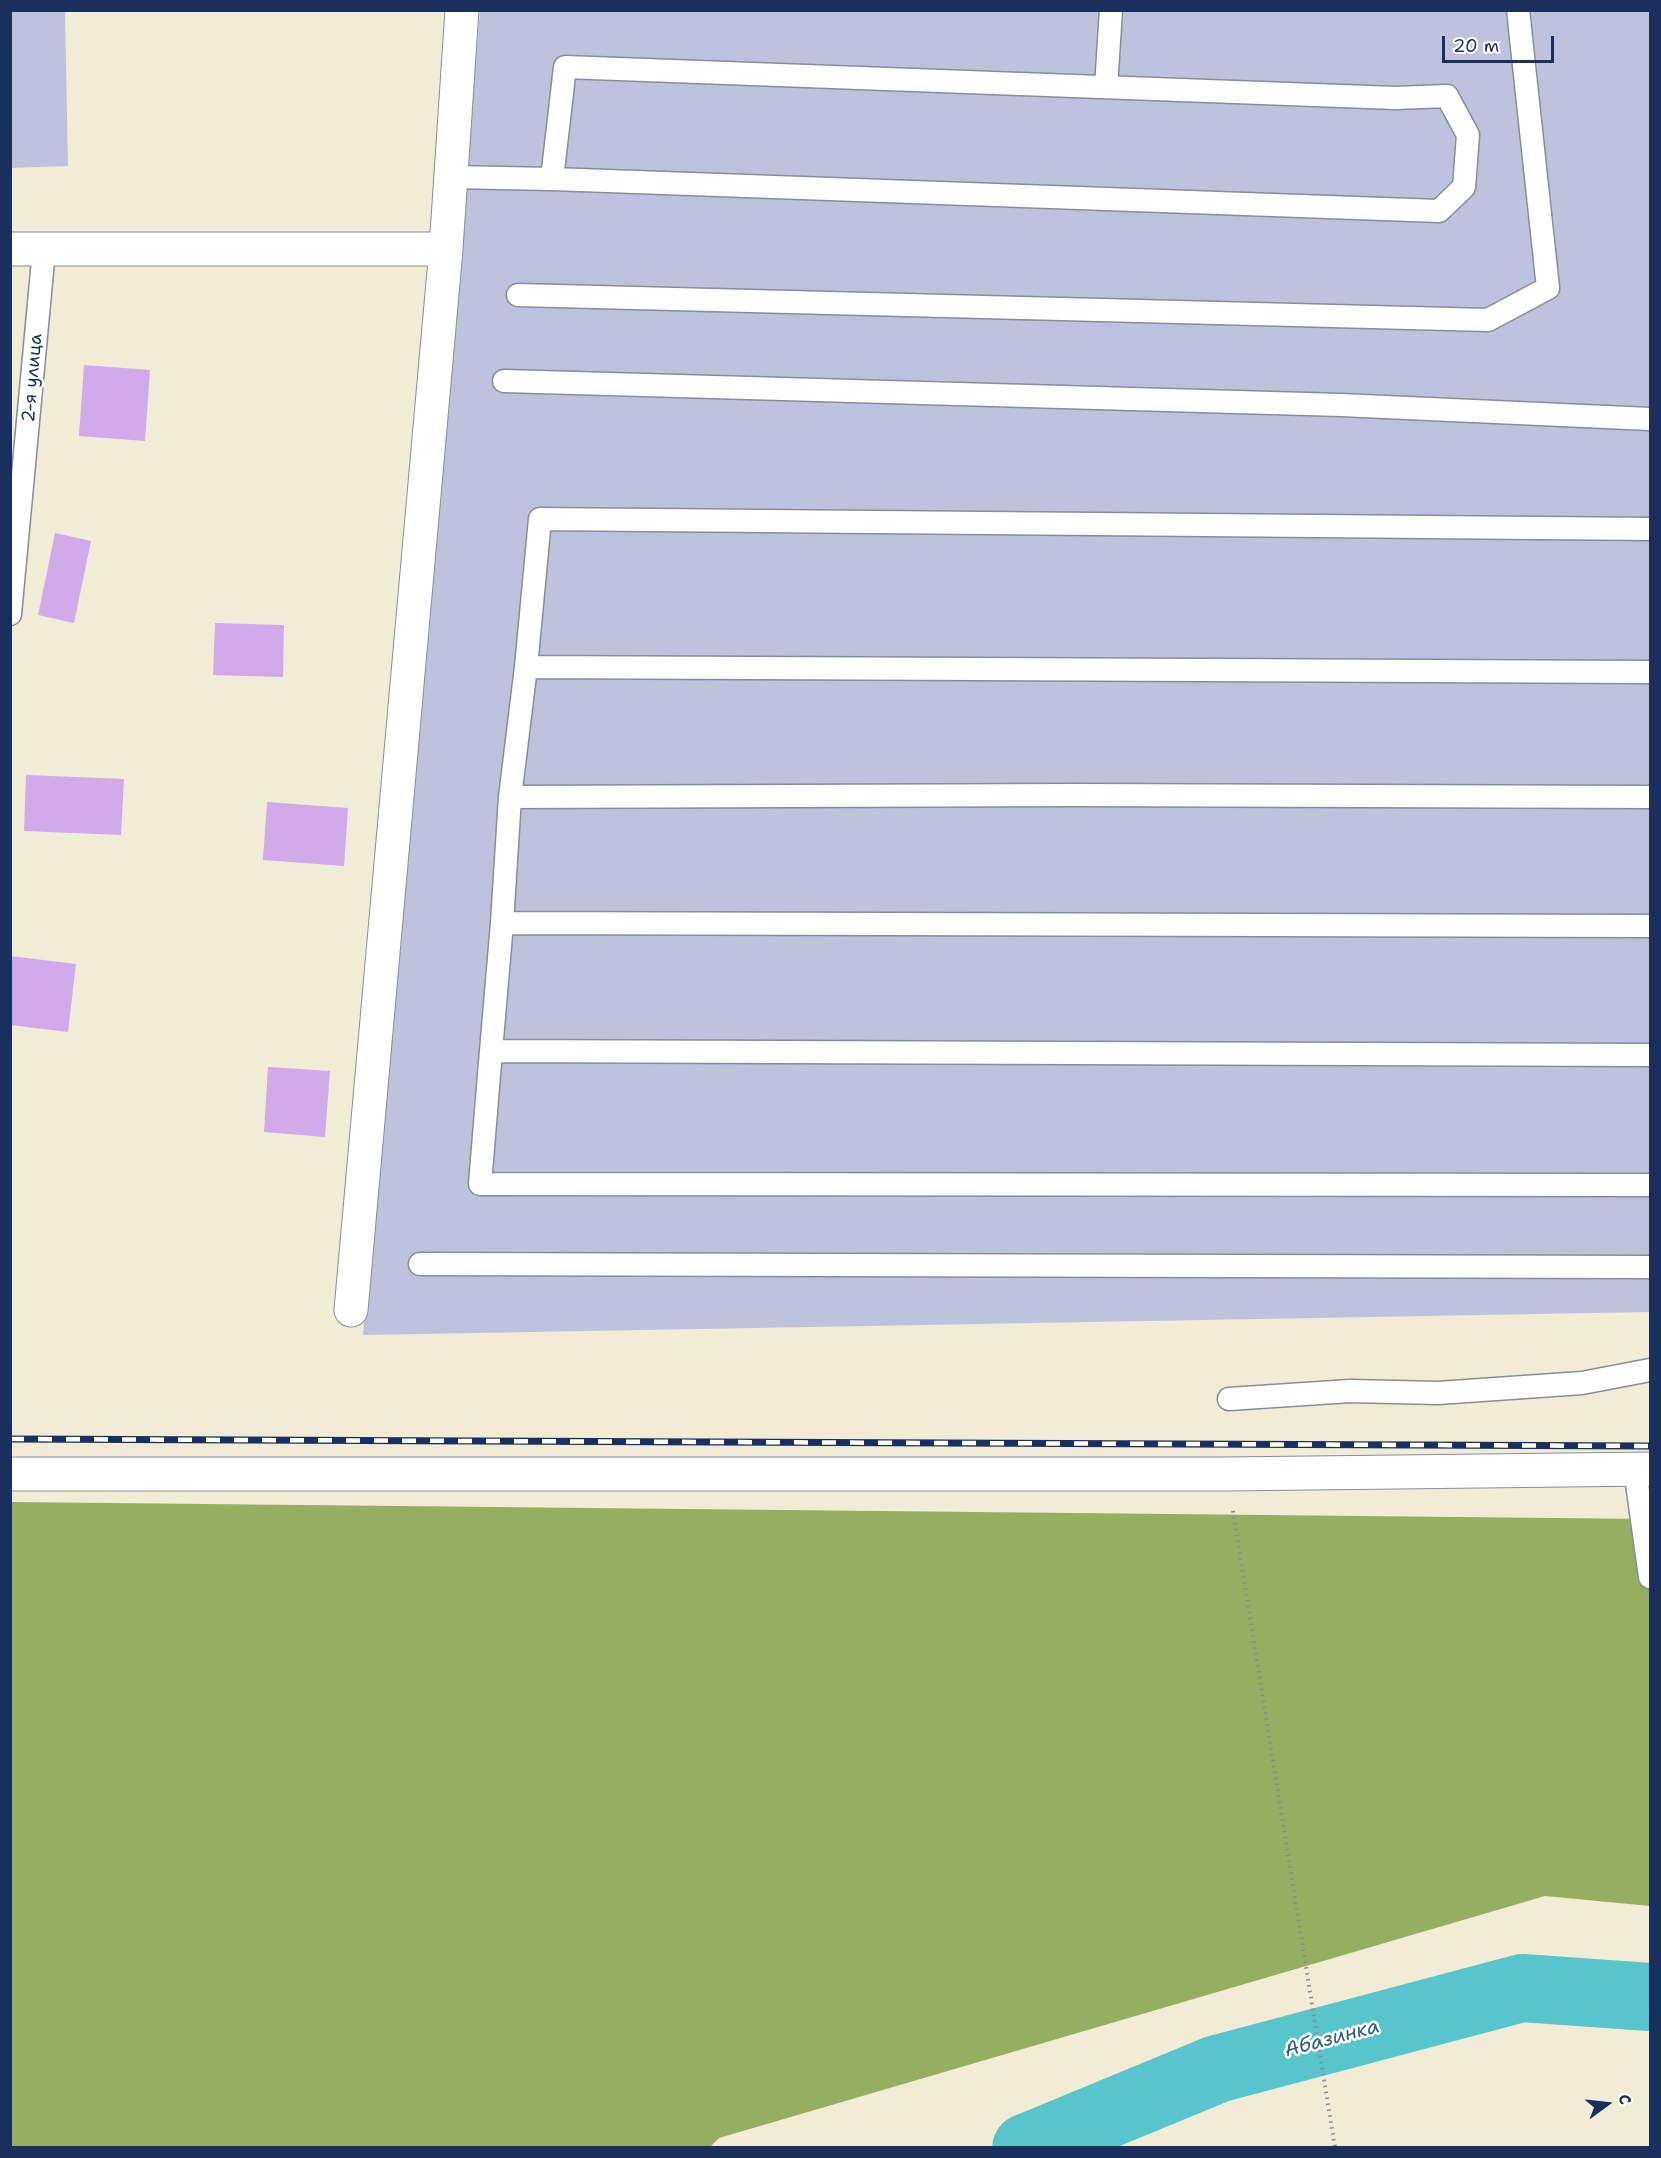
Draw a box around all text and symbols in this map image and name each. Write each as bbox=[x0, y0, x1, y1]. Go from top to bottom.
scale bar bbox=[1445, 24, 1558, 62]
text: 20 m bbox=[1453, 34, 1499, 58]
street label: 2-я улица bbox=[18, 333, 48, 423]
water label: Абазинка bbox=[1282, 2015, 1382, 2063]
north arrow bbox=[1577, 2074, 1637, 2134]
text: С bbox=[1613, 2092, 1636, 2107]

